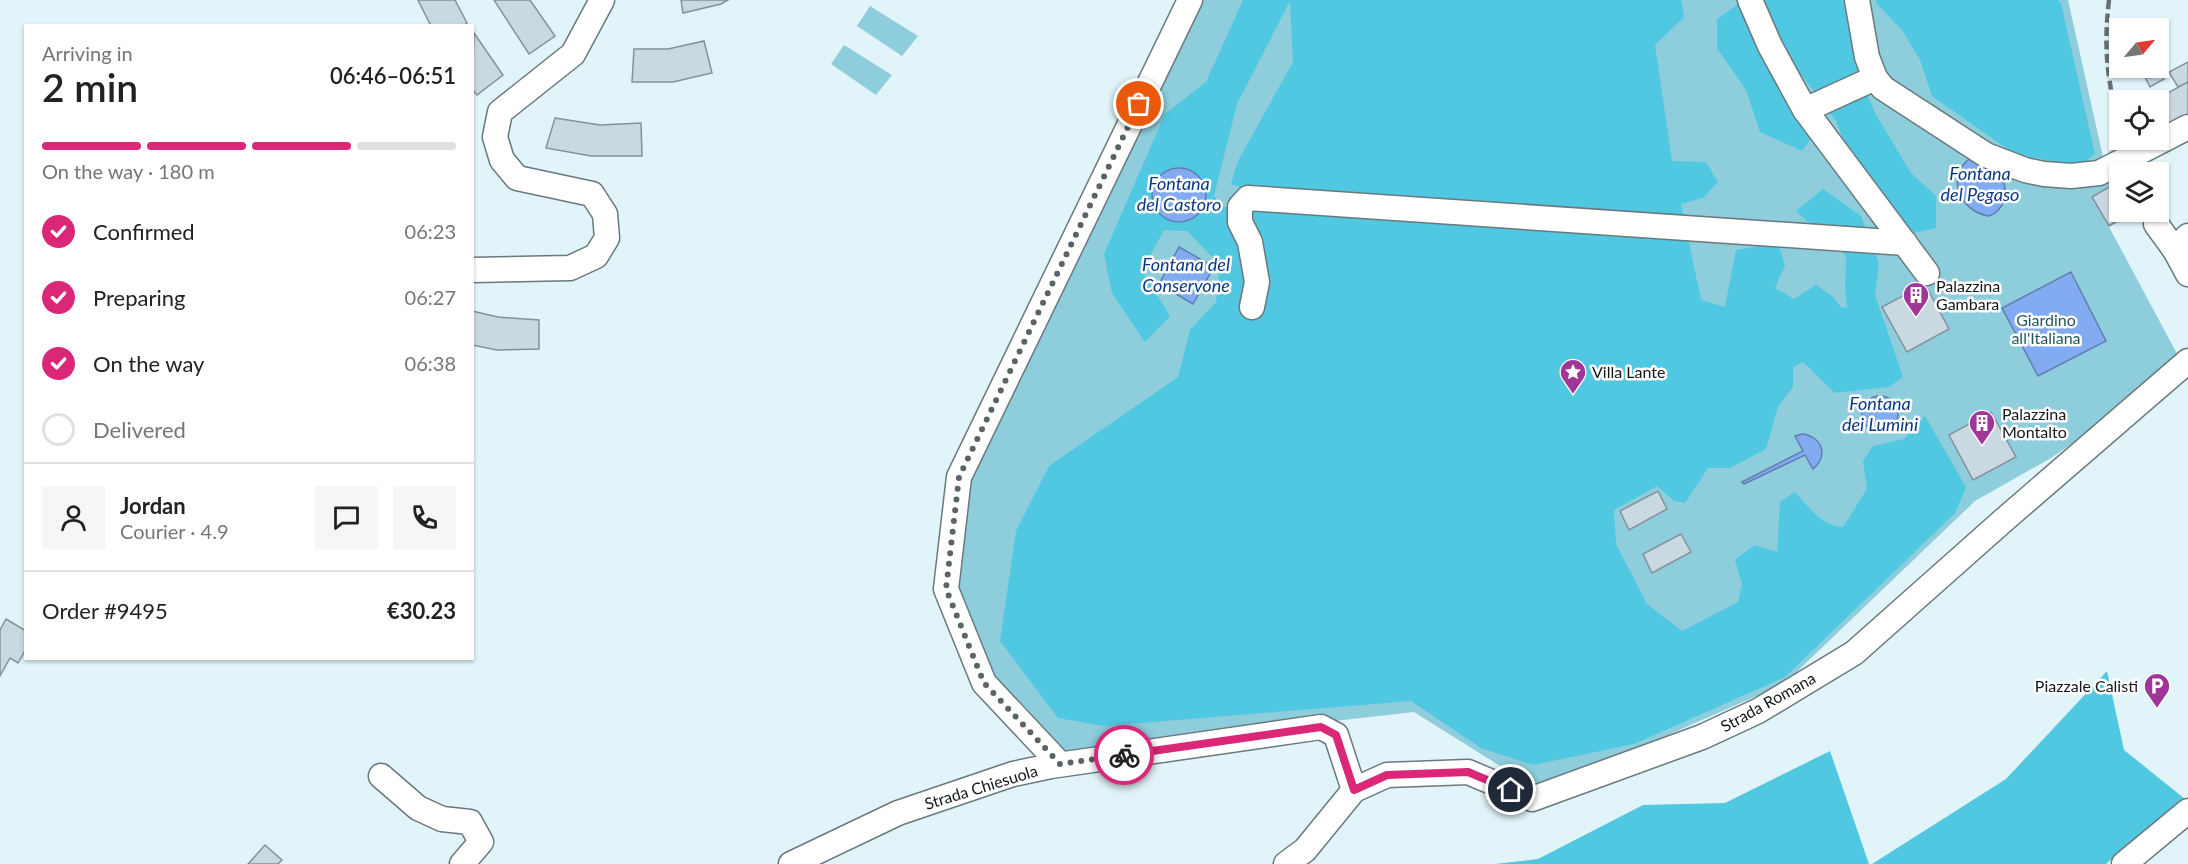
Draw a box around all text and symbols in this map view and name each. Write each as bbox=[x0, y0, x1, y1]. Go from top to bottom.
north arrow bbox=[2109, 18, 2169, 78]
map controls bbox=[2109, 18, 2169, 222]
text: Arriving in bbox=[42, 41, 133, 65]
text: 06:46–06:51 bbox=[330, 62, 456, 89]
text: 2 min bbox=[42, 64, 138, 110]
pin bbox=[1113, 78, 1164, 129]
icon: bag bbox=[1122, 87, 1155, 120]
button: locate bbox=[2109, 90, 2169, 150]
text: On the way · 180 m bbox=[42, 159, 215, 183]
water label: Fontana del Pegaso bbox=[1941, 162, 2019, 205]
button: layers bbox=[2109, 162, 2169, 222]
water label: Fontana del Castoro bbox=[1137, 172, 1221, 215]
icon: check bbox=[42, 215, 75, 248]
text: Confirmed bbox=[93, 218, 195, 245]
text: 06:23 bbox=[405, 219, 456, 243]
water label: Fontana del Conservone bbox=[1142, 253, 1230, 296]
place label: Palazzina Gambara bbox=[1936, 276, 2000, 313]
building icon: Palazzina Gambara bbox=[1901, 280, 1931, 318]
icon: check bbox=[42, 281, 75, 314]
text: Preparing bbox=[93, 284, 185, 311]
text: 06:27 bbox=[405, 285, 456, 309]
park label: Giardino all'Italiana bbox=[2011, 310, 2081, 347]
icon: check bbox=[42, 347, 75, 380]
text: On the way bbox=[93, 350, 204, 377]
text: 06:38 bbox=[405, 351, 456, 375]
place icon: Villa Lante bbox=[1558, 357, 1588, 395]
place label: Villa Lante bbox=[1592, 362, 1665, 381]
water label: Fontana dei Lumini bbox=[1842, 392, 1918, 435]
place label: Palazzina Montalto bbox=[2002, 404, 2067, 441]
building icon: Palazzina Montalto bbox=[1967, 408, 1997, 446]
text: Delivered bbox=[93, 416, 186, 443]
button: person bbox=[42, 486, 105, 549]
button: chat bbox=[315, 486, 378, 549]
button: phone bbox=[393, 486, 456, 549]
text: Jordan bbox=[120, 492, 186, 519]
text: Courier · 4.9 bbox=[120, 519, 229, 543]
text: Order #9495 bbox=[42, 597, 168, 624]
text: €30.23 bbox=[387, 597, 456, 624]
street label: Strada Romana bbox=[1717, 668, 1818, 735]
parking icon: Piazzale Calisti bbox=[2142, 671, 2172, 709]
place label: Piazzale Calisti bbox=[2035, 676, 2138, 695]
courier bbox=[1094, 725, 1154, 785]
icon: bike bbox=[1108, 739, 1141, 772]
street label: Strada Chiesuola bbox=[922, 760, 1040, 813]
pin bbox=[1485, 764, 1536, 815]
icon: home bbox=[1494, 773, 1527, 806]

